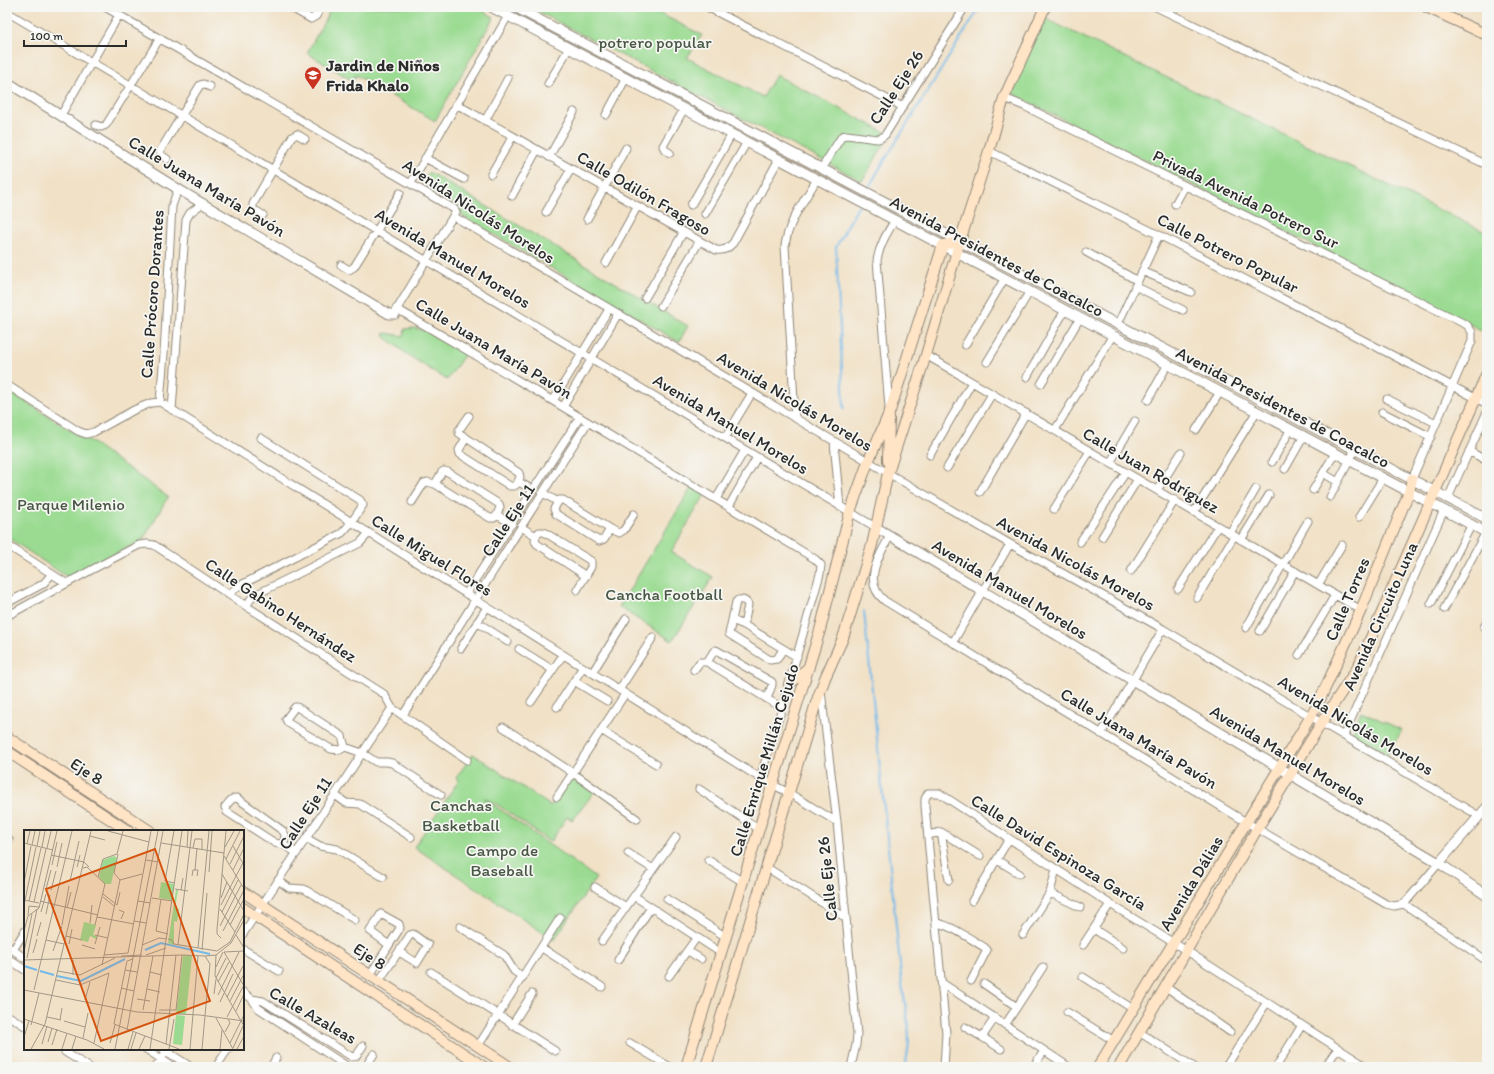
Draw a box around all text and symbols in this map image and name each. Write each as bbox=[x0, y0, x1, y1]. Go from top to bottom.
scale bar bbox=[24, 22, 126, 48]
text: 100 m bbox=[30, 29, 63, 43]
park label: potrero popular bbox=[598, 32, 712, 52]
street label: Calle Eje 26 bbox=[865, 46, 927, 128]
place label: Jardin de Niños Frida Khalo bbox=[325, 55, 440, 95]
school or university icon: Jardin de Niños Frida Khalo bbox=[303, 65, 323, 90]
street label: Calle Juana María Pavón bbox=[125, 131, 289, 241]
street label: Privada Avenida Potrero Sur bbox=[1150, 145, 1342, 253]
street label: Calle Odilón Fragoso bbox=[573, 146, 715, 240]
street label: Avenida Nicolás Morelos bbox=[399, 154, 559, 268]
street label: Avenida Presidentes de Coacalco bbox=[887, 191, 1107, 321]
street label: Avenida Manuel Morelos bbox=[372, 204, 534, 312]
street label: Calle Prócoro Dorantes bbox=[136, 209, 168, 379]
street label: Calle Potrero Popular bbox=[1154, 209, 1303, 298]
street label: Calle Juana María Pavón bbox=[412, 293, 576, 403]
street label: Avenida Presidentes de Coacalco bbox=[1173, 342, 1393, 472]
street label: Avenida Nicolás Morelos bbox=[714, 347, 876, 455]
street label: Avenida Manuel Morelos bbox=[650, 370, 812, 478]
street label: Calle Juan Rodríguez bbox=[1079, 423, 1223, 517]
street label: Calle Eje 11 bbox=[477, 480, 539, 560]
park label: Parque Milenio bbox=[17, 494, 125, 514]
street label: Calle Miguel Flores bbox=[368, 510, 496, 600]
street label: Avenida Nicolás Morelos bbox=[994, 511, 1158, 615]
street label: Avenida Manuel Morelos bbox=[929, 535, 1091, 643]
street label: Avenida Circuito Luna bbox=[1338, 538, 1422, 693]
street label: Calle Gabino Hernández bbox=[201, 553, 361, 667]
street label: Calle Torres bbox=[1320, 554, 1374, 644]
park label: Cancha Football bbox=[605, 584, 723, 604]
street label: Calle Enrique Millán Cejudo bbox=[725, 661, 803, 859]
street label: Avenida Nicolás Morelos bbox=[1275, 671, 1437, 779]
street label: Calle Juana María Pavón bbox=[1057, 683, 1221, 793]
street label: Avenida Manuel Morelos bbox=[1207, 701, 1369, 809]
street label: Eje 8 bbox=[67, 753, 107, 789]
street label: Calle Eje 11 bbox=[274, 773, 336, 853]
street label: Calle David Espinoza García bbox=[968, 790, 1151, 914]
park label: Canchas Basketball bbox=[422, 795, 500, 835]
inset map bbox=[24, 830, 244, 1050]
street label: Avenida Dálias bbox=[1155, 832, 1227, 934]
street label: Calle Eje 26 bbox=[813, 836, 841, 922]
park label: Campo de Baseball bbox=[466, 840, 538, 880]
street label: Eje 8 bbox=[350, 938, 390, 974]
street label: Calle Azaleas bbox=[266, 982, 360, 1048]

